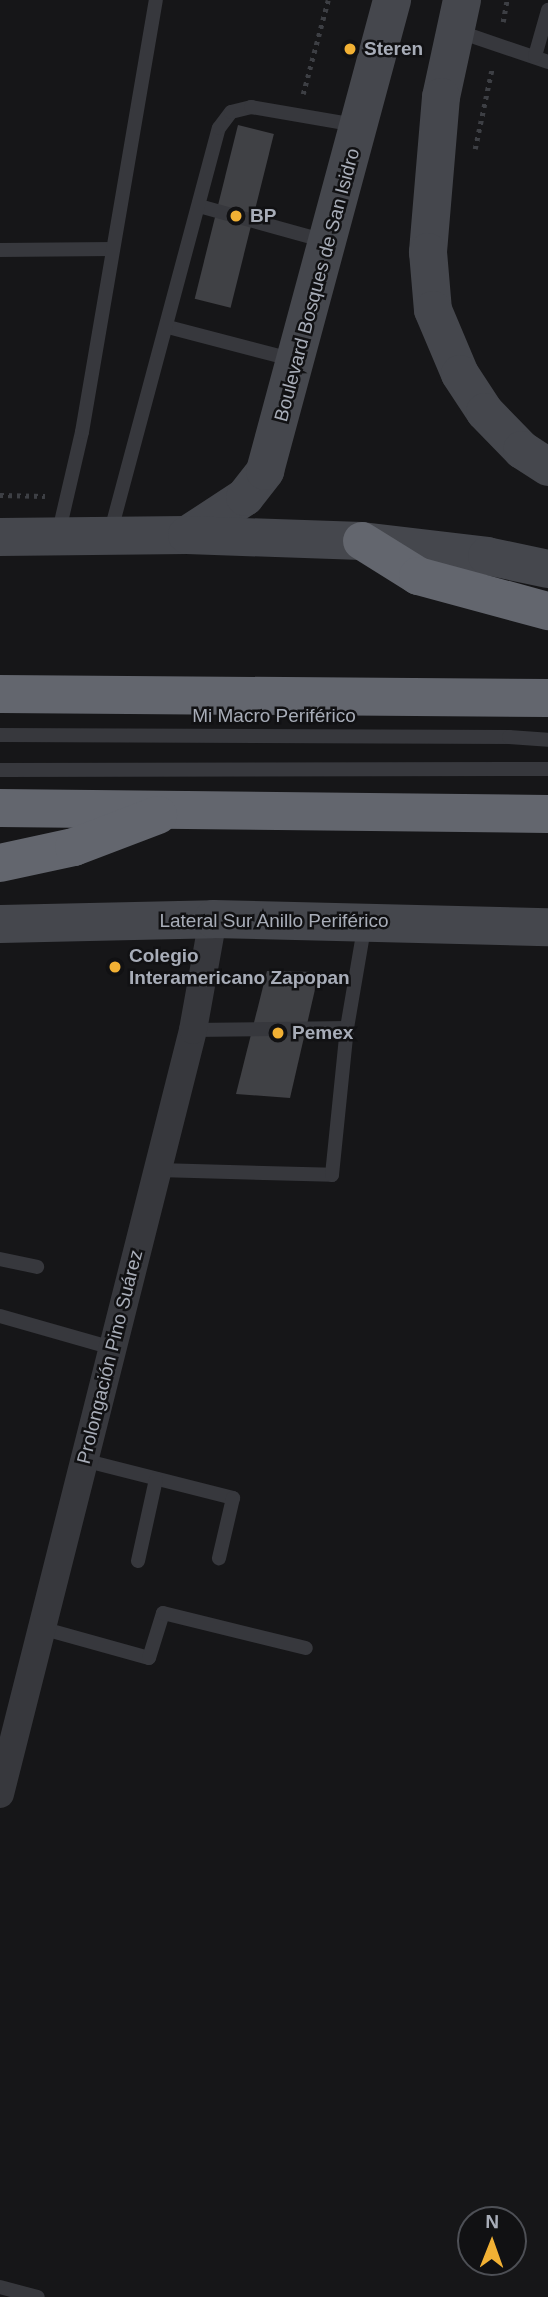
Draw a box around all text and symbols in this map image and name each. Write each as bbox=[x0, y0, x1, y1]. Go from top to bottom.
place label: Steren bbox=[364, 38, 423, 60]
marker: Steren bbox=[342, 41, 358, 57]
street label: Boulevard Bosques de San Isidro bbox=[269, 146, 365, 424]
place label: BP bbox=[250, 205, 276, 227]
marker: BP bbox=[228, 208, 244, 224]
street label: Mi Macro Periférico bbox=[192, 705, 356, 727]
street label: Lateral Sur Anillo Periférico bbox=[159, 910, 389, 932]
place label: Colegio Interamericano Zapopan bbox=[129, 945, 350, 989]
marker: Colegio Interamericano Zapopan bbox=[107, 959, 123, 975]
place label: Pemex bbox=[292, 1022, 353, 1044]
marker: Pemex bbox=[270, 1025, 286, 1041]
street label: Prolongación Pino Suárez bbox=[72, 1248, 148, 1466]
north arrow bbox=[457, 2206, 527, 2276]
text: N bbox=[485, 2211, 499, 2232]

